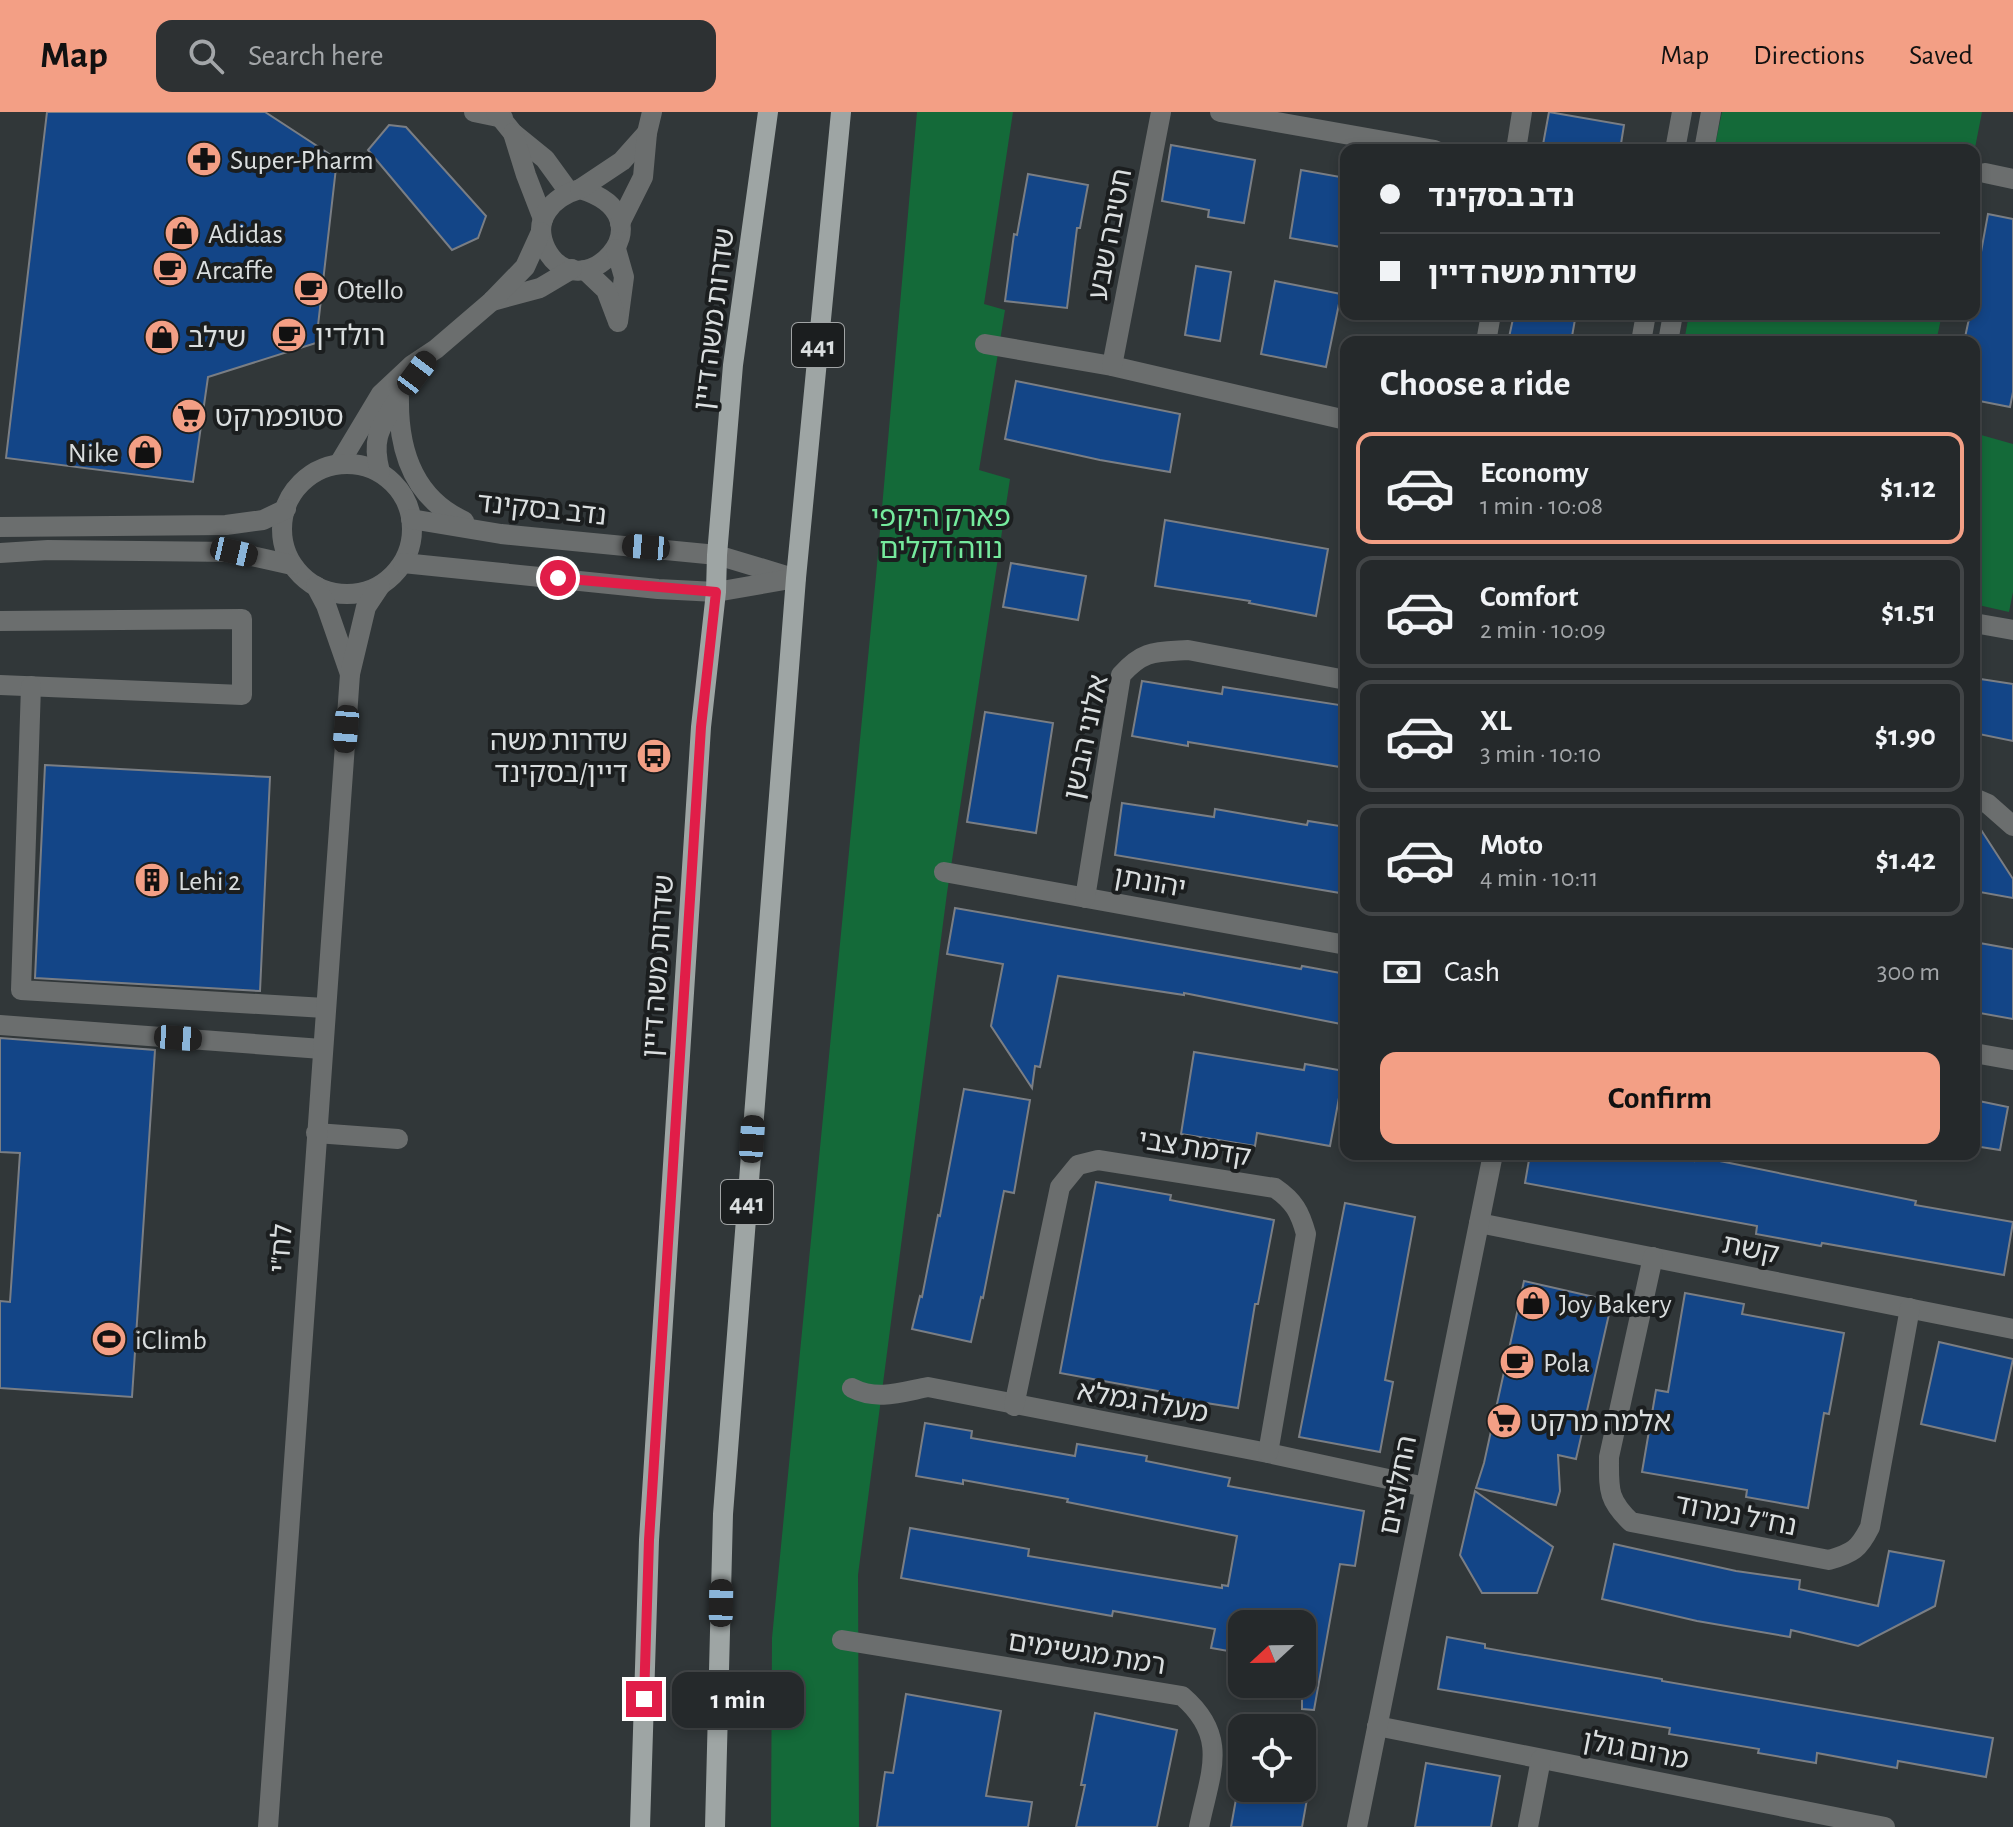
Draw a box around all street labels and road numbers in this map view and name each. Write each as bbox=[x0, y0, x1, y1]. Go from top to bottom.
street label: חטיבה שבע bbox=[1084, 166, 1137, 302]
street label: שדרות משה דיין bbox=[690, 226, 740, 412]
road number: 441 bbox=[792, 323, 844, 367]
street label: נדב בסקינד bbox=[476, 489, 608, 531]
street label: אלוני הבשן bbox=[1060, 672, 1114, 802]
street label: יהונתן bbox=[1111, 863, 1188, 903]
street label: שדרות משה דיין bbox=[639, 874, 679, 1059]
street label: קדמת צבי bbox=[1136, 1126, 1253, 1172]
road number: 441 bbox=[721, 1180, 773, 1224]
street label: לח"י bbox=[266, 1223, 298, 1274]
street label: קשת bbox=[1720, 1231, 1781, 1269]
street label: מעלה גמלא bbox=[1075, 1378, 1210, 1428]
street label: החלוצים bbox=[1376, 1433, 1422, 1537]
street label: נח"ל נמרוד bbox=[1672, 1490, 1799, 1541]
street label: רמת מגשימים bbox=[1006, 1628, 1168, 1680]
street label: מרום גולן bbox=[1580, 1727, 1691, 1775]

